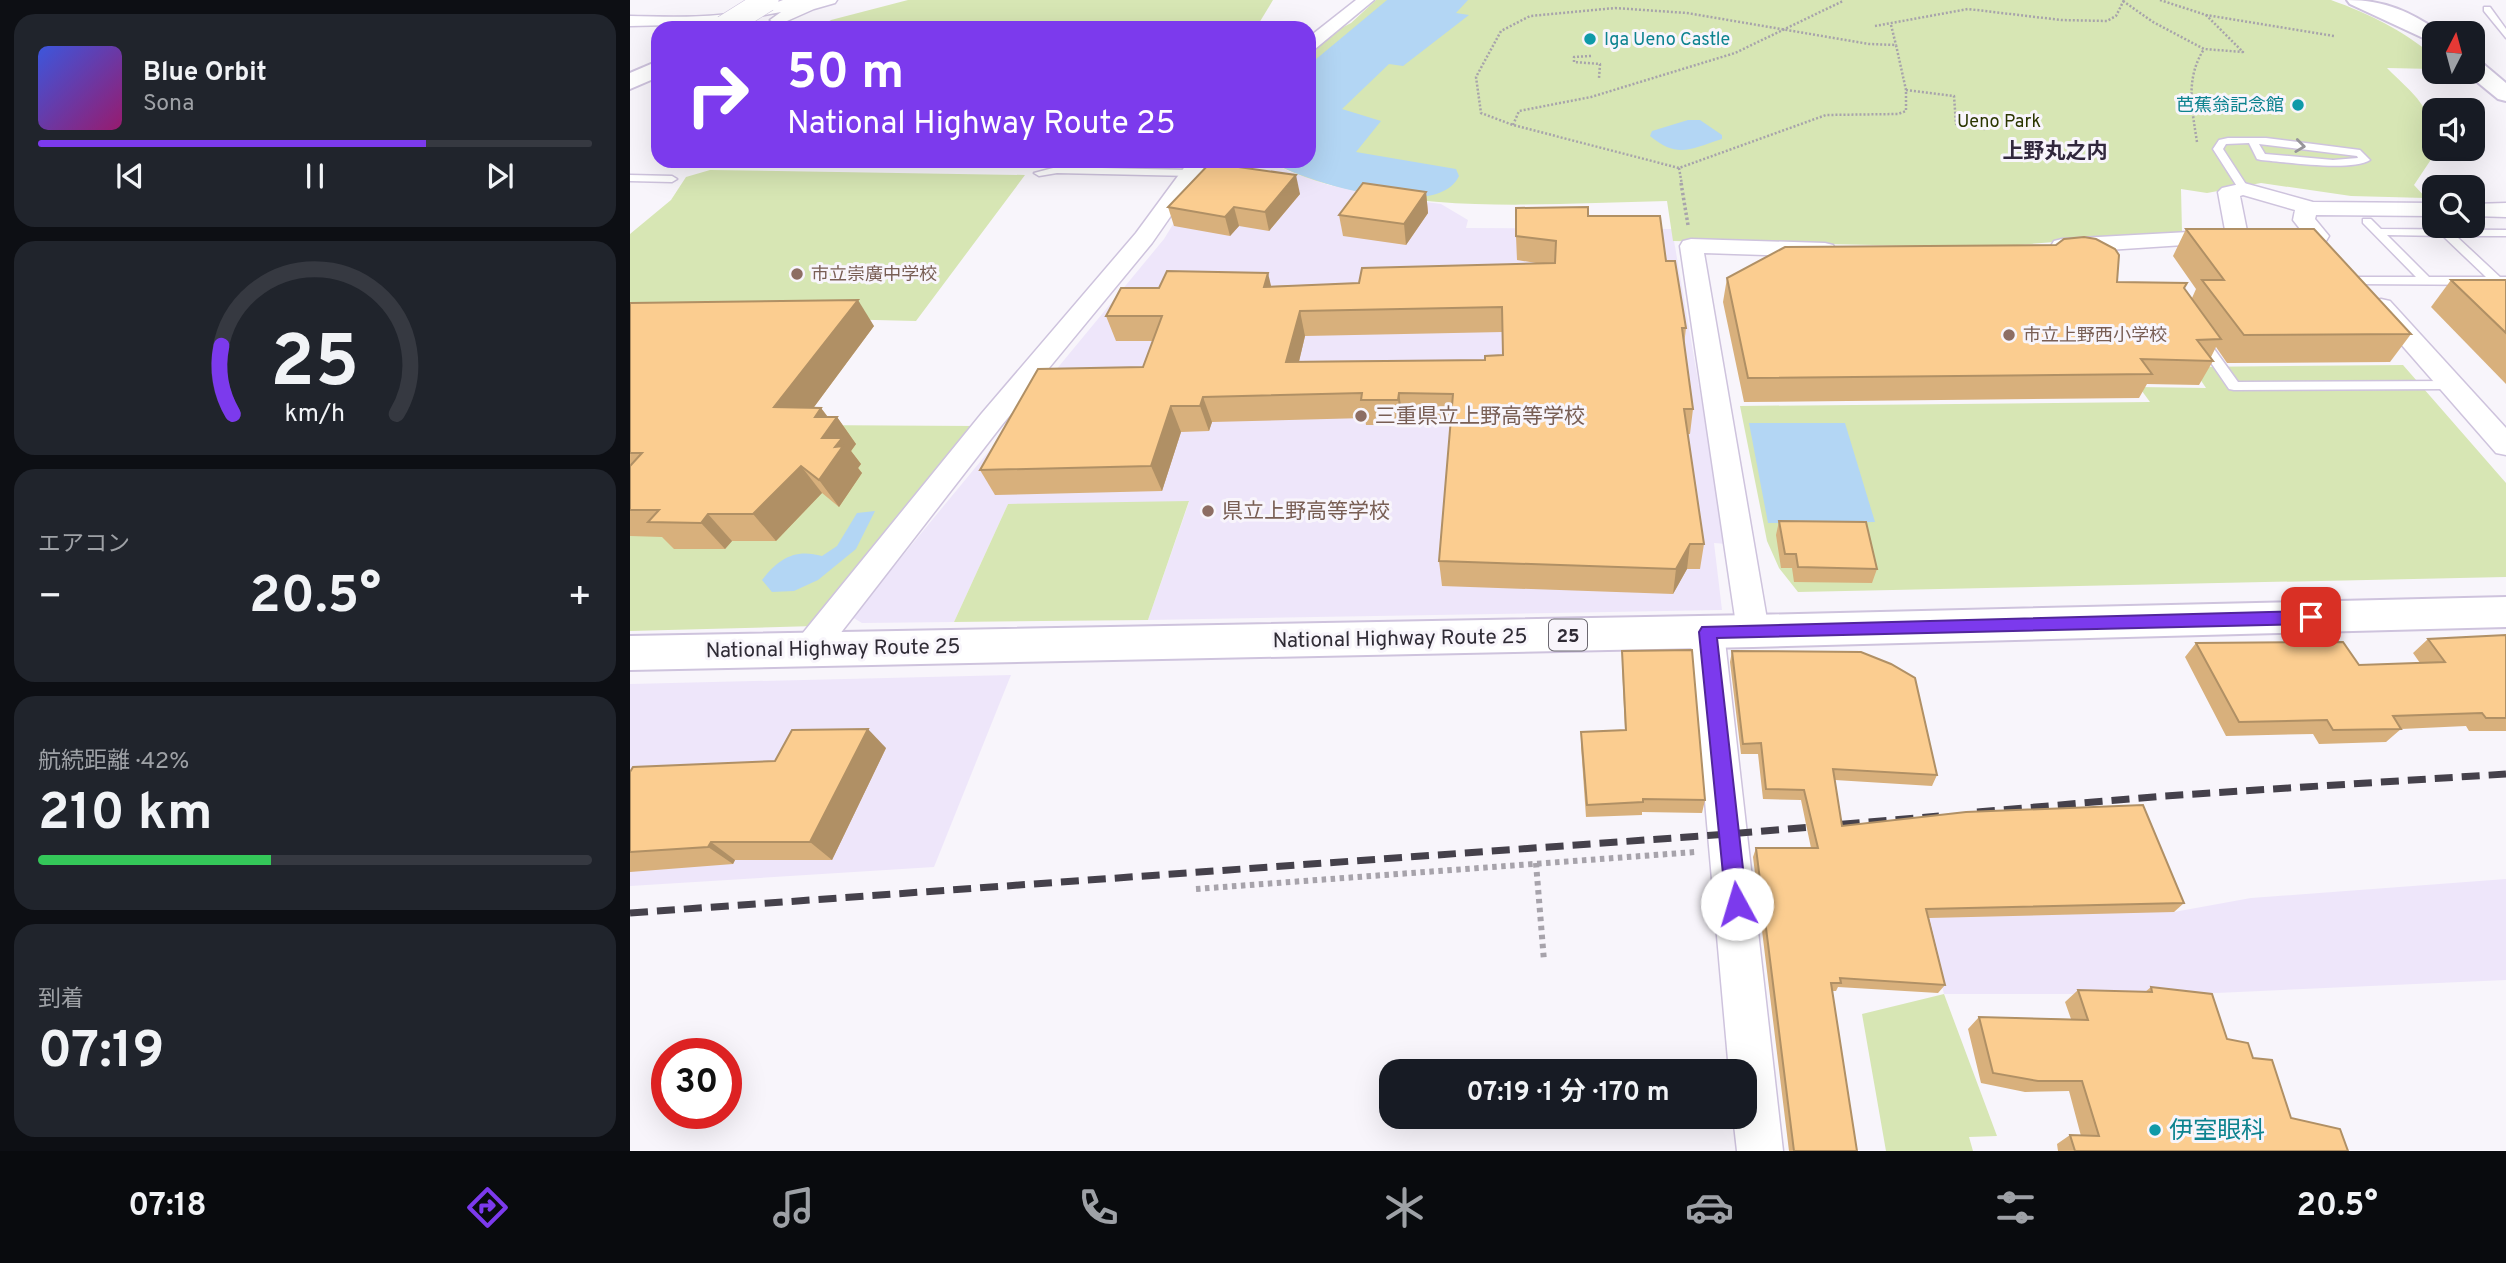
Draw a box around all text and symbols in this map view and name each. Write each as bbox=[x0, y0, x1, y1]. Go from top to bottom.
north arrow bbox=[2422, 21, 2485, 84]
map controls bbox=[2422, 21, 2485, 238]
place label: Iga Ueno Castle bbox=[1604, 29, 1730, 52]
marker: Iga Ueno Castle bbox=[1582, 31, 1598, 47]
text: 50 m bbox=[787, 44, 904, 106]
icon: right bbox=[672, 49, 763, 140]
text: Blue Orbit bbox=[143, 57, 267, 90]
text: Sona bbox=[143, 90, 194, 119]
place label: 芭蕉翁記念館 bbox=[2176, 95, 2284, 118]
marker: 芭蕉翁記念館 bbox=[2290, 97, 2306, 113]
button: sound bbox=[2422, 98, 2485, 161]
text: National Highway Route 25 bbox=[787, 105, 1176, 145]
park label: Ueno Park bbox=[1957, 111, 2041, 134]
one-way arrow bbox=[2294, 138, 2306, 153]
district label: 上野丸之内 bbox=[2003, 139, 2108, 166]
icon: previous bbox=[111, 157, 149, 195]
icon: pause bbox=[296, 157, 334, 195]
icon: next bbox=[481, 157, 519, 195]
button: search bbox=[2422, 175, 2485, 238]
place label: 市立崇廣中学校 bbox=[811, 264, 937, 287]
marker: 市立崇廣中学校 bbox=[789, 266, 805, 282]
text: 25 bbox=[271, 321, 360, 413]
place label: 市立上野西小学校 bbox=[2023, 325, 2167, 348]
marker: 市立上野西小学校 bbox=[2001, 327, 2017, 343]
text: km/h bbox=[285, 399, 345, 431]
place label: 三重県立上野高等学校 bbox=[1375, 404, 1585, 431]
marker: 三重県立上野高等学校 bbox=[1353, 408, 1369, 424]
place label: 県立上野高等学校 bbox=[1222, 499, 1390, 526]
marker: 県立上野高等学校 bbox=[1200, 503, 1216, 519]
text: エアコン bbox=[38, 531, 130, 560]
text: 20.5° bbox=[249, 565, 381, 631]
text: − bbox=[38, 574, 63, 623]
text: + bbox=[567, 574, 592, 623]
pin bbox=[2281, 587, 2341, 647]
icon: arrive bbox=[2292, 598, 2330, 636]
road number: 25 bbox=[1549, 620, 1587, 650]
street label: National Highway Route 25 bbox=[1272, 624, 1528, 655]
street label: National Highway Route 25 bbox=[705, 634, 961, 665]
text: 航続距離 · 42% bbox=[38, 748, 189, 777]
text: 210 km bbox=[38, 782, 213, 848]
position arrow bbox=[1700, 867, 1774, 941]
text: 到着 bbox=[38, 986, 84, 1015]
text: 07:19 bbox=[38, 1020, 165, 1086]
speed limit sign: 30 bbox=[651, 1038, 742, 1129]
text: 07:19 · 1 分 · 170 m bbox=[1467, 1077, 1669, 1110]
place label: 伊室眼科 bbox=[2169, 1117, 2265, 1147]
marker: 伊室眼科 bbox=[2147, 1122, 2163, 1138]
icon: directions bbox=[463, 1183, 512, 1232]
icon: music bbox=[769, 1183, 818, 1232]
icon: phone bbox=[1074, 1183, 1123, 1232]
icon: climate bbox=[1380, 1183, 1429, 1232]
icon: car bbox=[1685, 1183, 1734, 1232]
icon: filters bbox=[1991, 1183, 2040, 1232]
text: 07:18 bbox=[128, 1187, 207, 1227]
text: 20.5° bbox=[2296, 1187, 2378, 1227]

